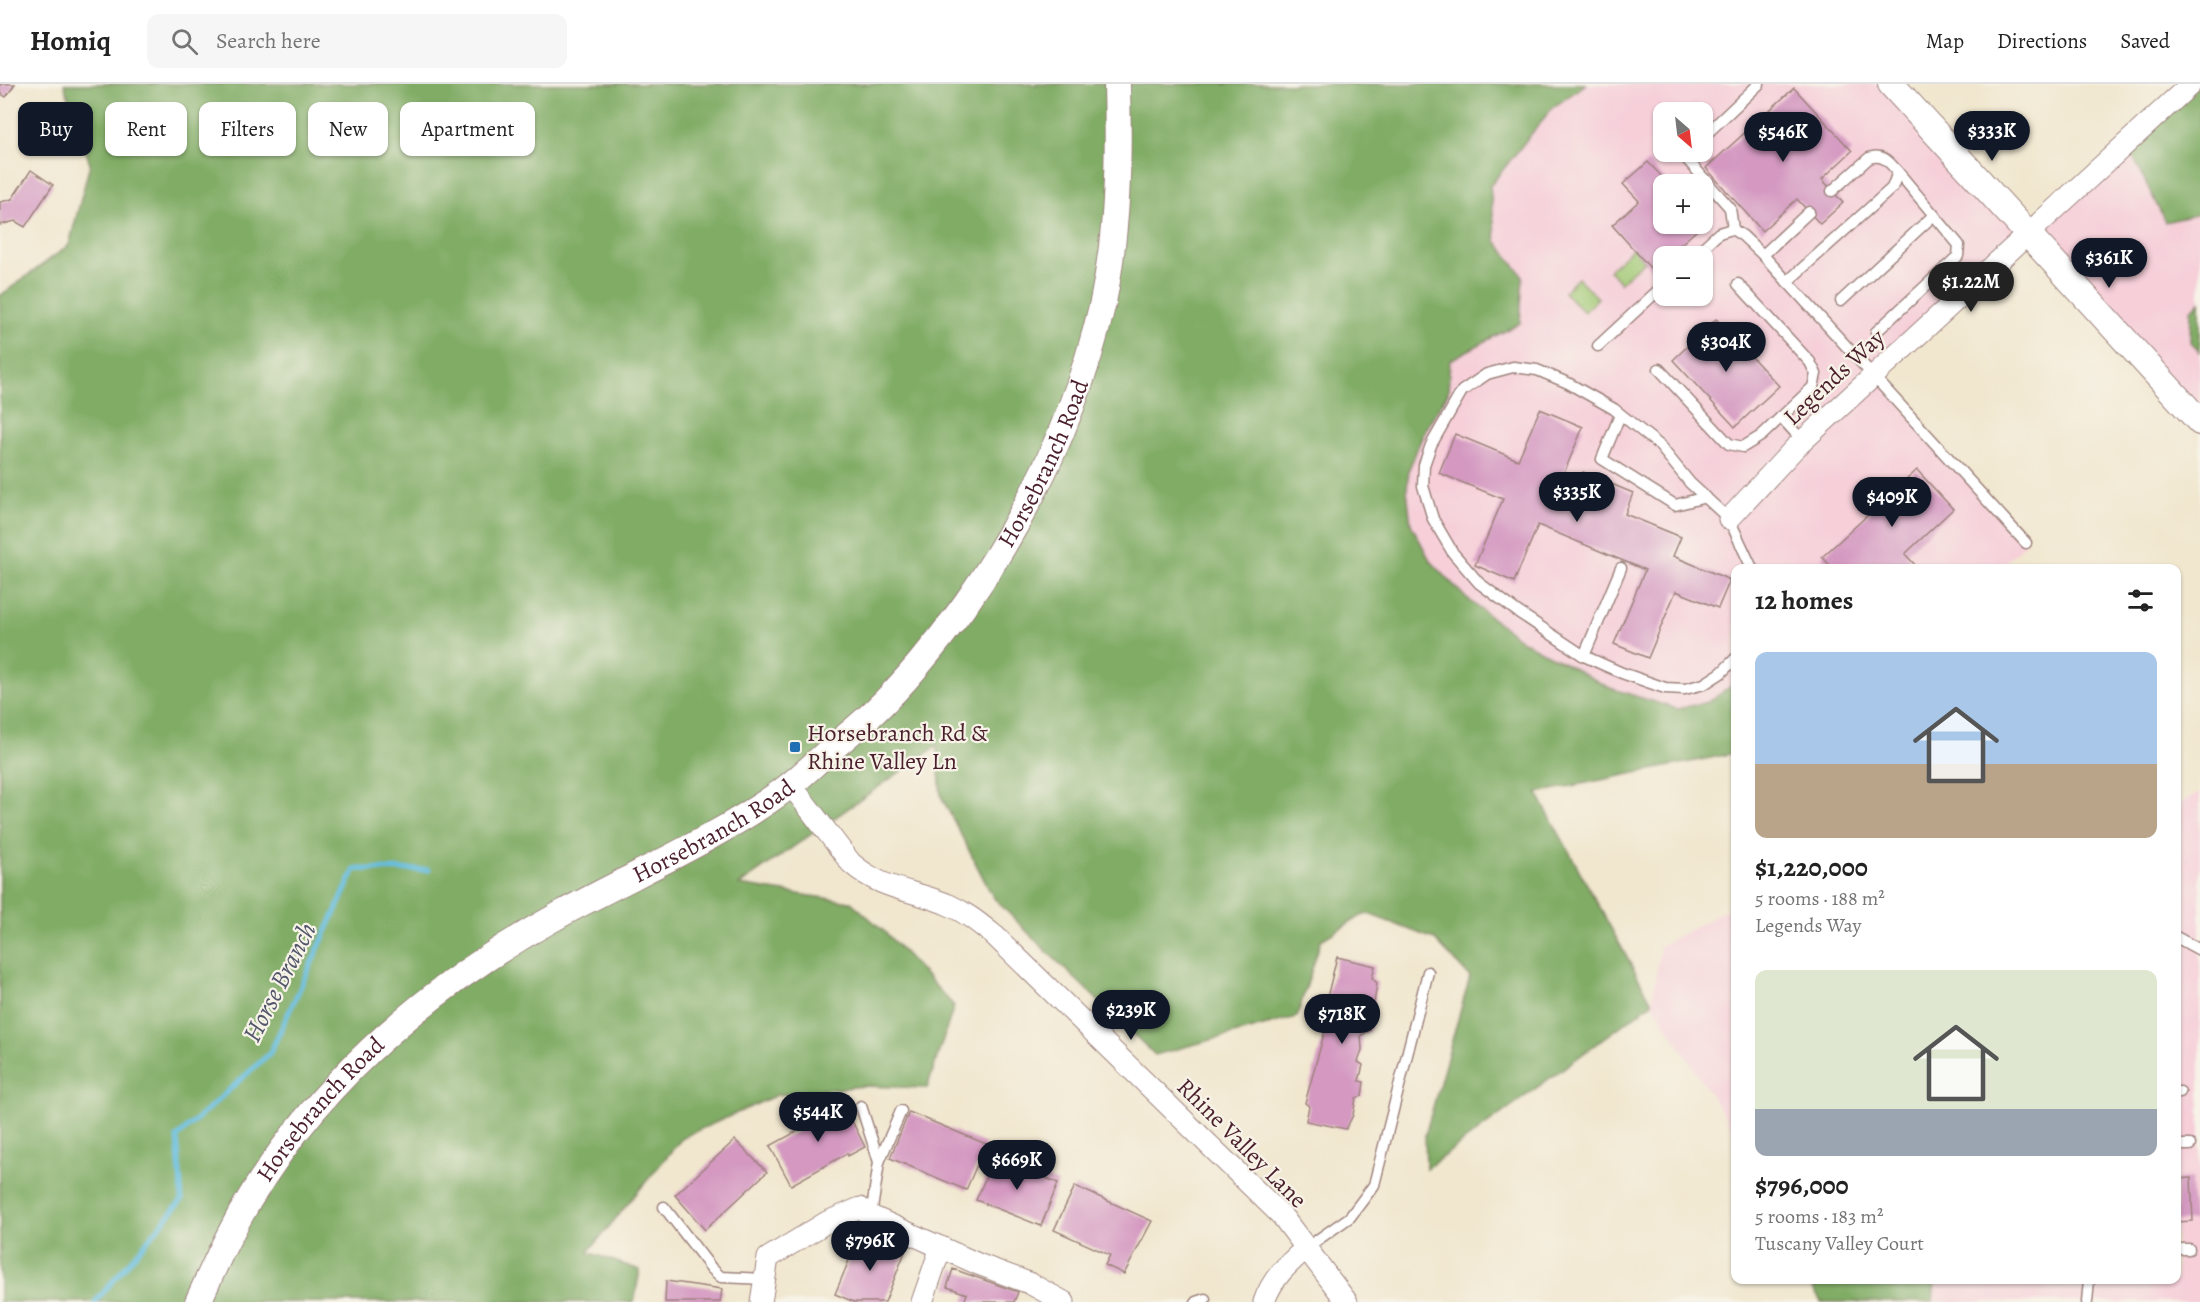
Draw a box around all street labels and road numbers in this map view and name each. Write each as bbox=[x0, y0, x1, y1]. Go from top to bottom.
street label: Legends Way bbox=[1776, 322, 1892, 432]
street label: Horsebranch Road bbox=[990, 375, 1096, 553]
street label: Horsebranch Road bbox=[627, 771, 801, 890]
street label: Horsebranch Road bbox=[249, 1029, 391, 1188]
street label: Rhine Valley Lane bbox=[1170, 1071, 1314, 1215]

